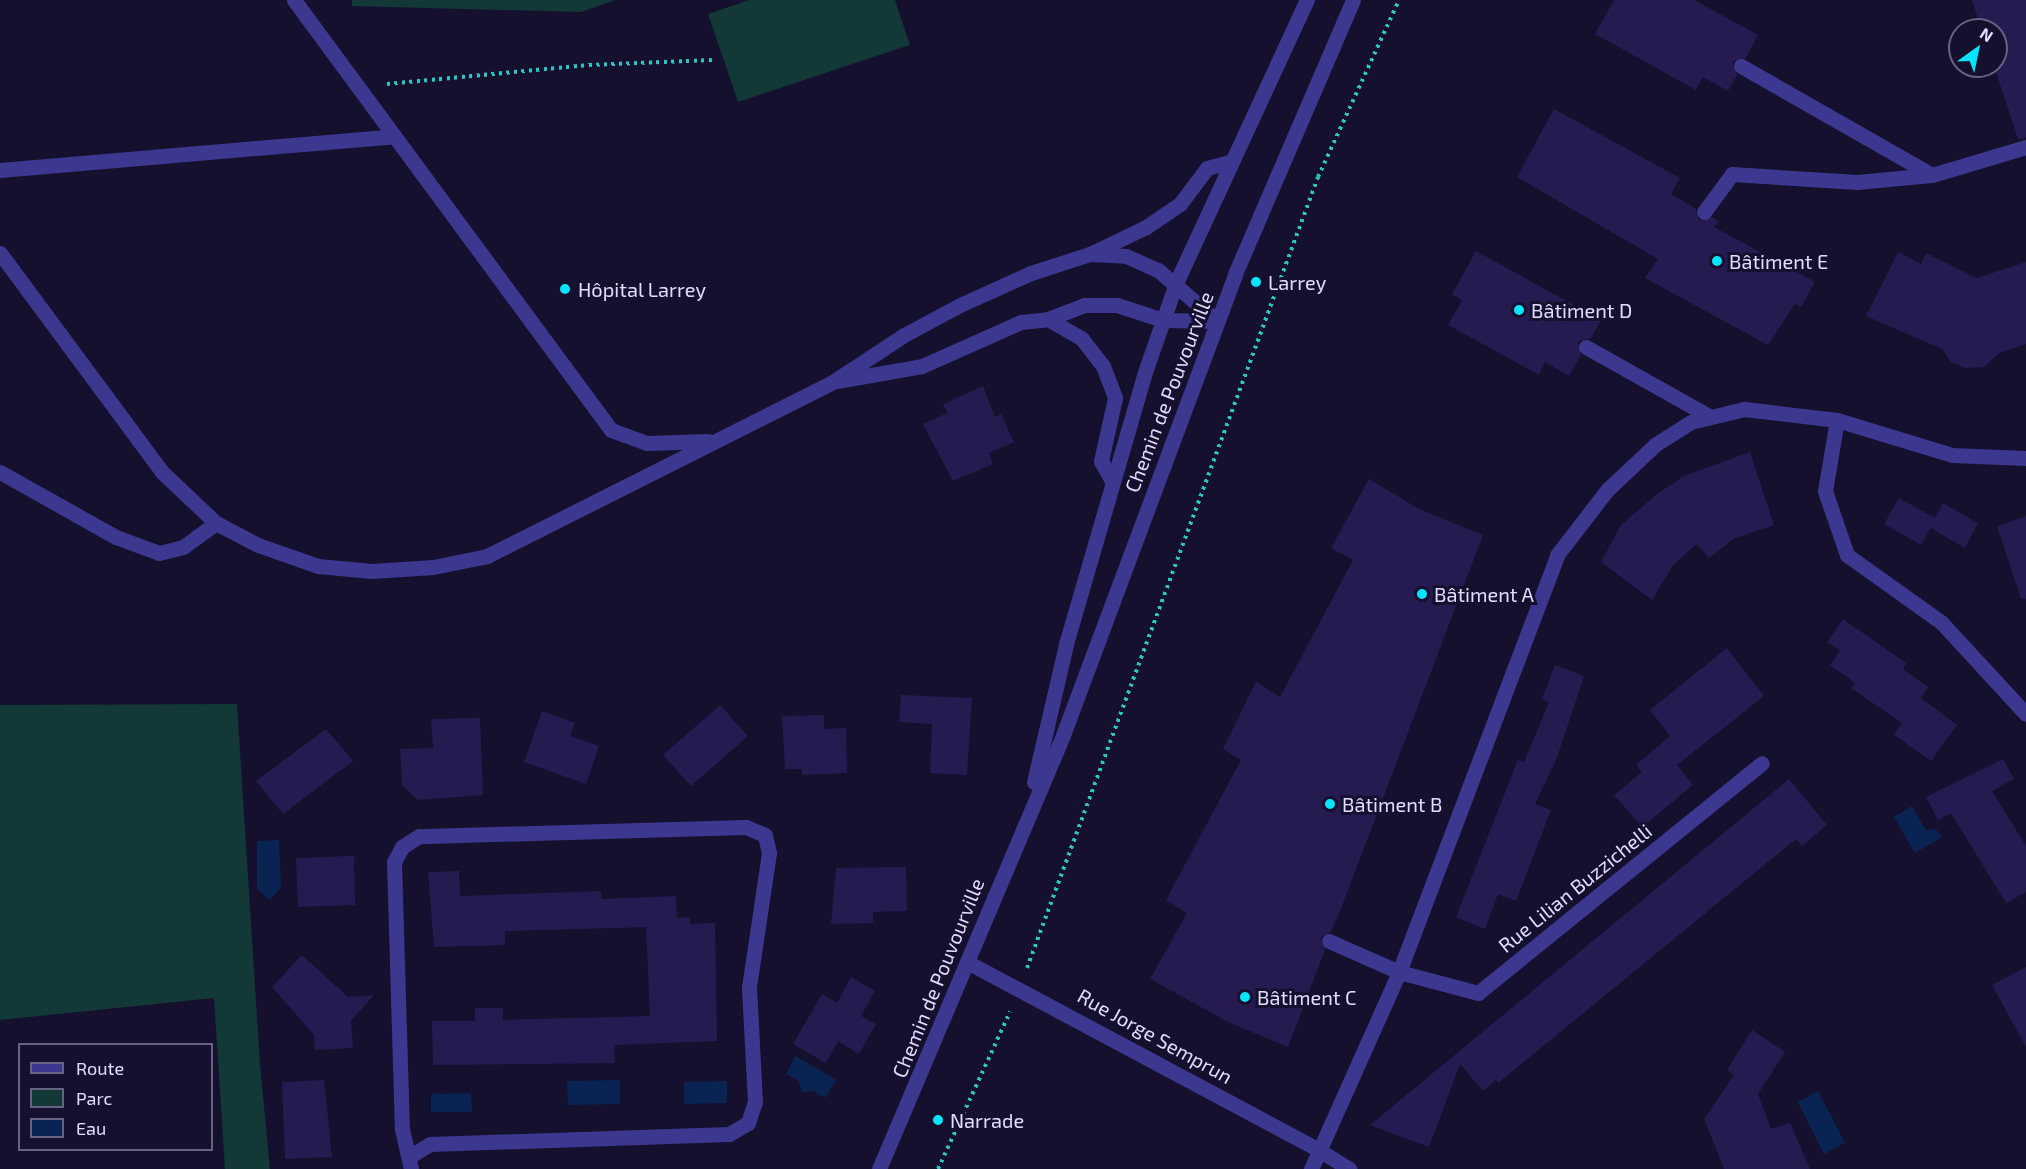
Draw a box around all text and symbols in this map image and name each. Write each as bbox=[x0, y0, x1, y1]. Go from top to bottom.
north arrow bbox=[1948, 18, 2008, 78]
text: N bbox=[1977, 23, 1997, 45]
place label: Bâtiment E bbox=[1729, 249, 1828, 273]
marker: Bâtiment E bbox=[1710, 254, 1724, 268]
place label: Larrey bbox=[1268, 270, 1326, 294]
marker: Larrey bbox=[1249, 275, 1263, 289]
place label: Hôpital Larrey bbox=[578, 277, 707, 301]
marker: Hôpital Larrey bbox=[556, 280, 574, 298]
street label: Chemin de Pouvourville bbox=[1120, 288, 1218, 496]
place label: Bâtiment D bbox=[1531, 298, 1632, 322]
marker: Bâtiment D bbox=[1512, 303, 1526, 317]
place label: Bâtiment A bbox=[1434, 582, 1534, 606]
marker: Bâtiment A bbox=[1415, 587, 1429, 601]
place label: Bâtiment B bbox=[1342, 792, 1442, 816]
marker: Bâtiment B bbox=[1323, 797, 1337, 811]
street label: Rue Lilian Buzzichelli bbox=[1494, 819, 1656, 957]
street label: Chemin de Pouvourville bbox=[887, 875, 989, 1081]
street label: Rue Jorge Semprun bbox=[1073, 983, 1237, 1089]
place label: Bâtiment C bbox=[1257, 985, 1356, 1009]
marker: Bâtiment C bbox=[1238, 990, 1252, 1004]
legend bbox=[18, 1043, 213, 1151]
text: Route bbox=[76, 1057, 124, 1079]
text: Parc bbox=[76, 1087, 112, 1109]
place label: Narrade bbox=[950, 1108, 1024, 1132]
marker: Narrade bbox=[931, 1113, 945, 1127]
text: Eau bbox=[76, 1117, 106, 1139]

